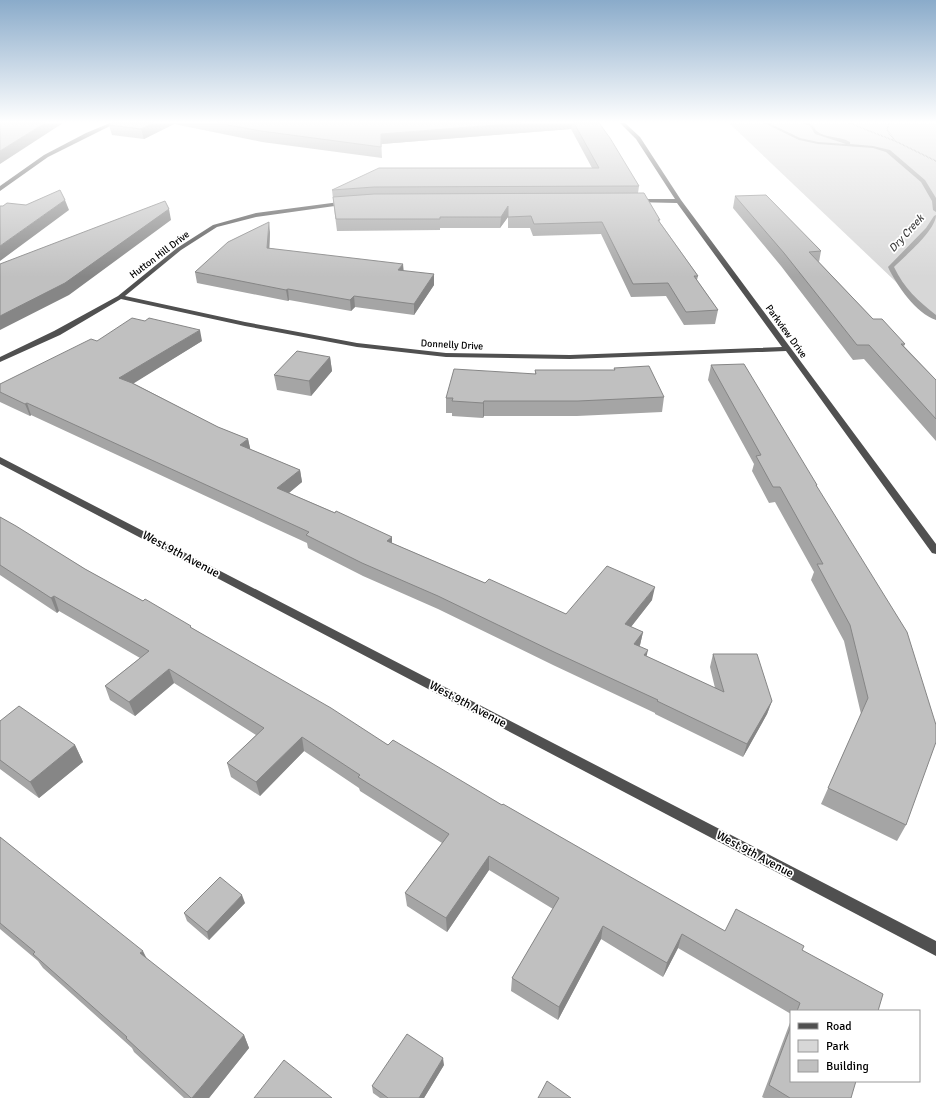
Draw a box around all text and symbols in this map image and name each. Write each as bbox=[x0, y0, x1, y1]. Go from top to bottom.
water label: Dry Creek bbox=[886, 211, 928, 255]
street label: Hutton Hill Drive bbox=[127, 228, 192, 281]
street label: Parkview Drive bbox=[763, 303, 810, 361]
street label: Donnelly Drive bbox=[420, 337, 483, 353]
street label: West 9th Avenue bbox=[140, 528, 222, 581]
street label: West 9th Avenue bbox=[427, 678, 509, 731]
street label: West 9th Avenue bbox=[714, 828, 796, 881]
legend bbox=[790, 1010, 920, 1082]
text: Road bbox=[826, 1019, 852, 1034]
text: Park bbox=[826, 1039, 849, 1054]
text: Building bbox=[826, 1059, 869, 1074]

